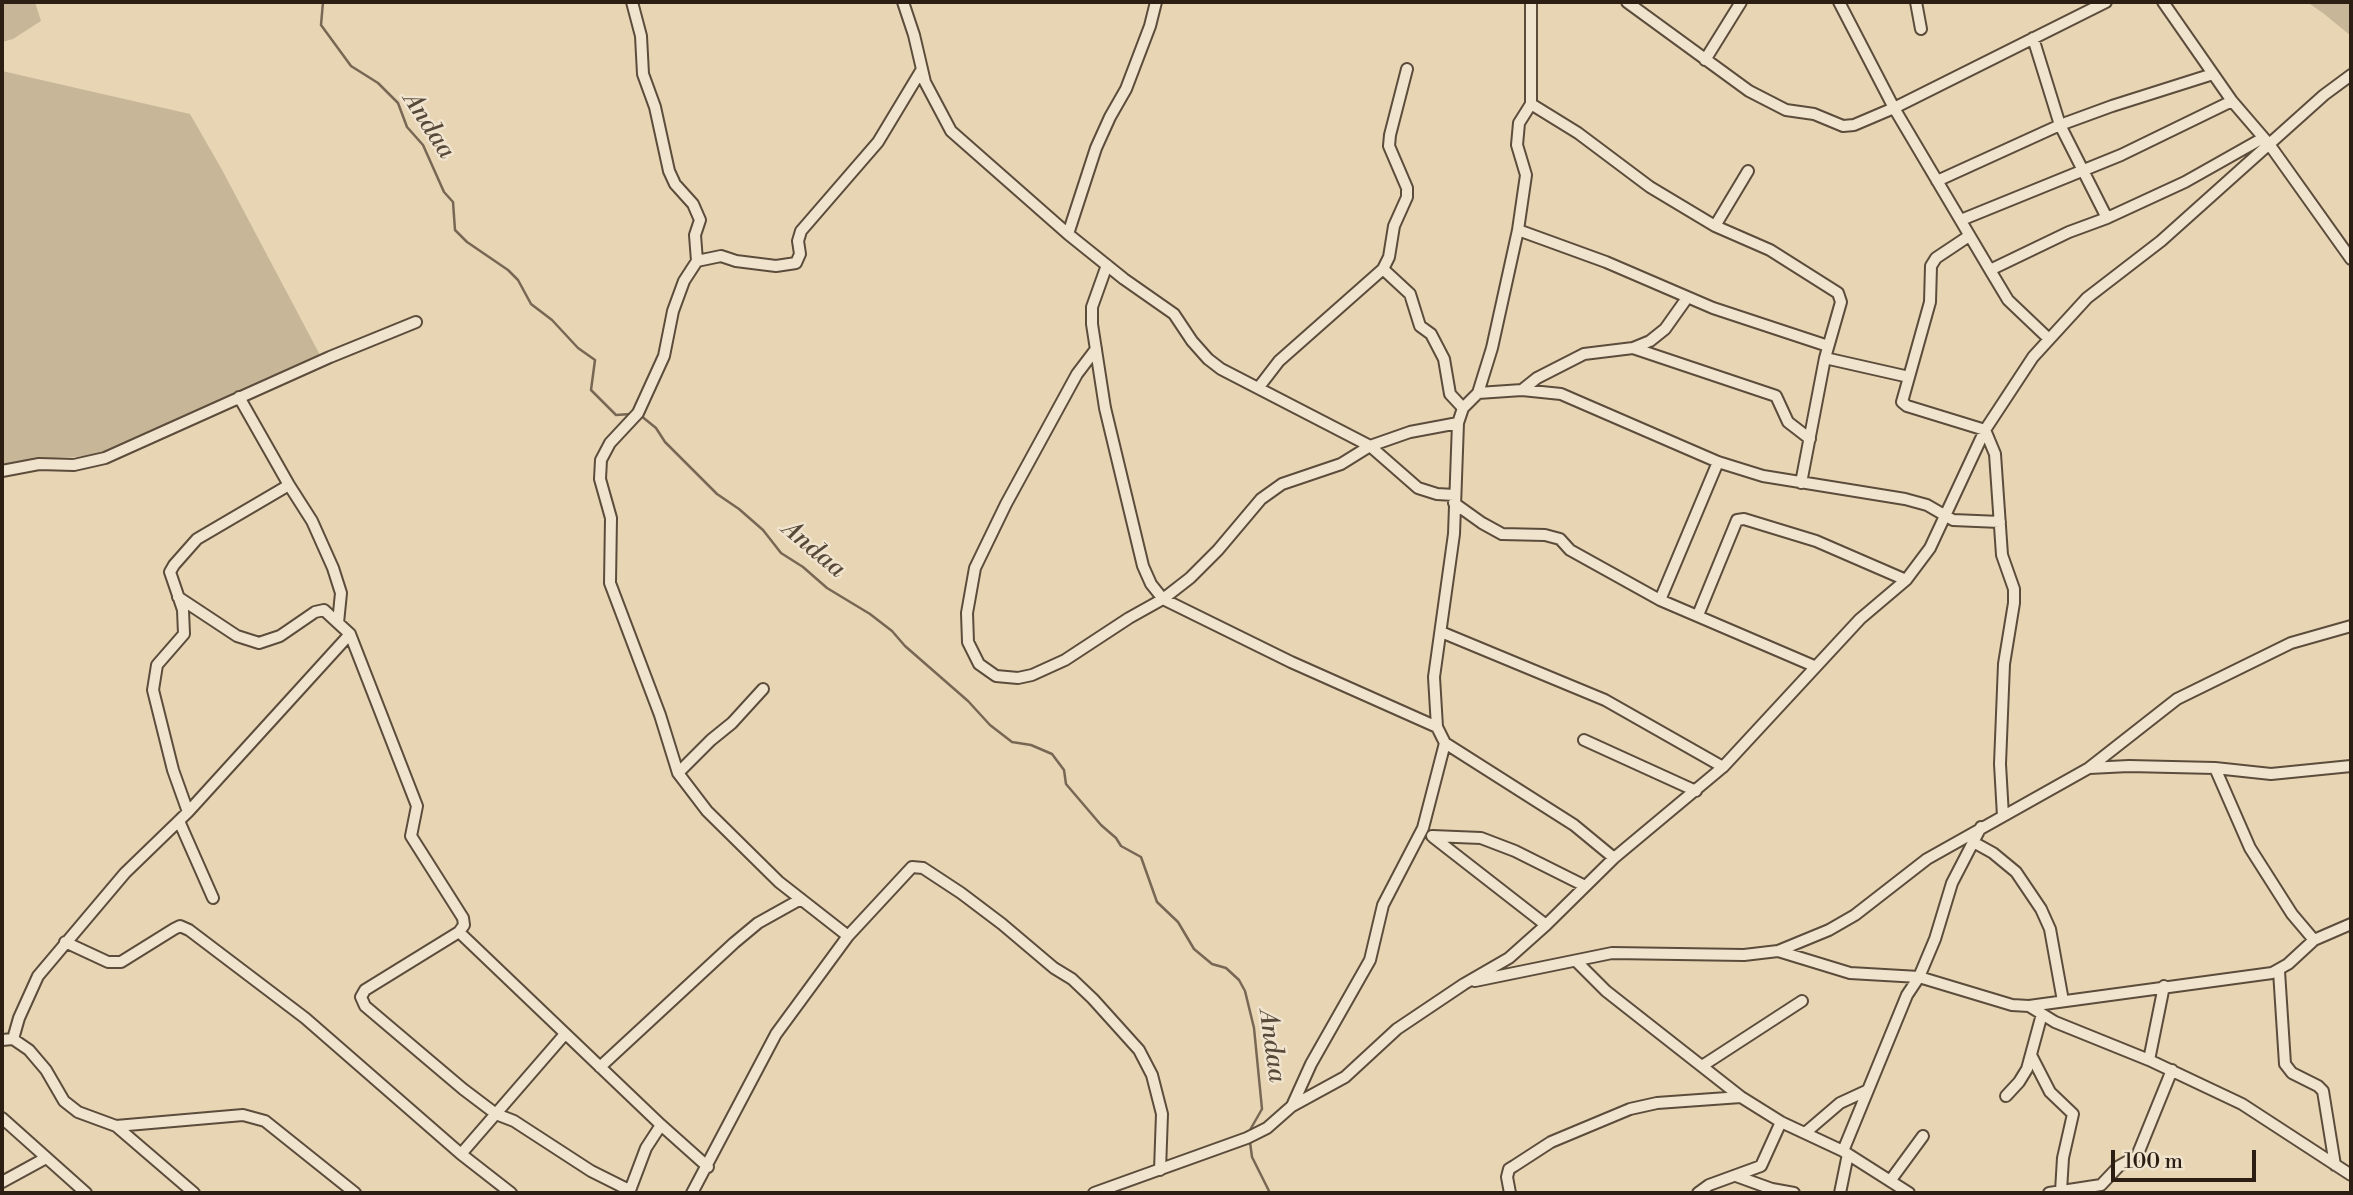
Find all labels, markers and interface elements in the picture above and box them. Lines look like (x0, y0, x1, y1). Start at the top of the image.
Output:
water label: Andaa (395, 87, 461, 165)
water label: Andaa (775, 515, 851, 585)
water label: Andaa (1250, 1008, 1292, 1084)
scale bar (2115, 1136, 2260, 1180)
text: 100 m (2124, 1149, 2183, 1175)

